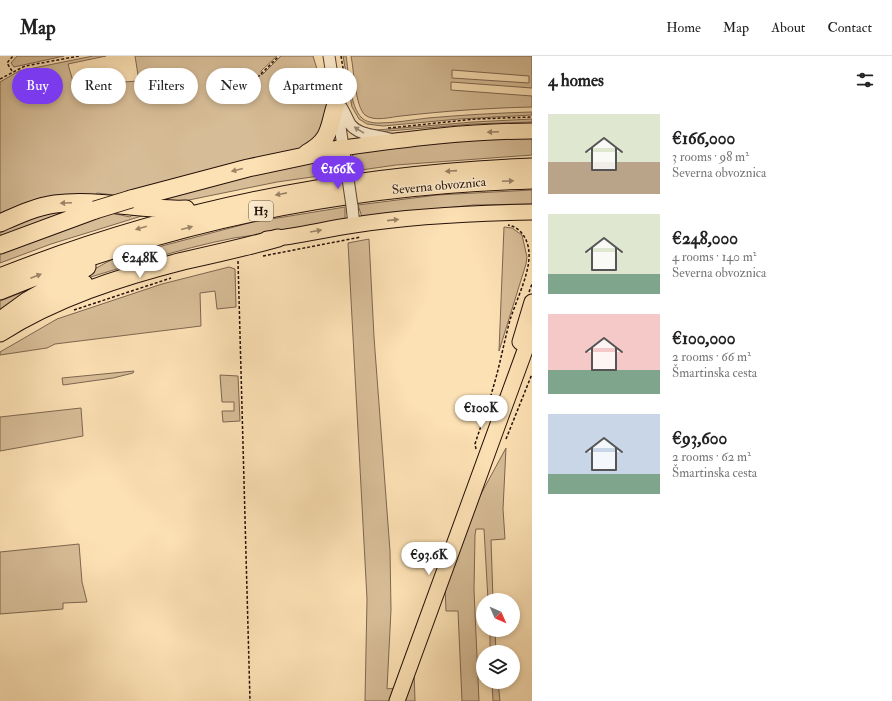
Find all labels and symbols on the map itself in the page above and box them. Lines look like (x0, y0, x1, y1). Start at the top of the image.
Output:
one-way arrow (353, 126, 364, 134)
one-way arrow (487, 128, 499, 135)
pin: €166K (310, 156, 366, 190)
one-way arrow (230, 168, 243, 174)
one-way arrow (445, 168, 457, 175)
street label: Severna obvoznica (391, 174, 487, 198)
one-way arrow (502, 177, 515, 184)
one-way arrow (275, 191, 287, 197)
one-way arrow (59, 200, 72, 206)
road number: H3 (249, 201, 273, 221)
one-way arrow (387, 217, 399, 224)
one-way arrow (135, 225, 147, 231)
one-way arrow (180, 225, 193, 231)
one-way arrow (310, 228, 322, 234)
pin: €248K (112, 245, 168, 279)
one-way arrow (31, 273, 43, 279)
pin: €100K (453, 395, 509, 429)
pin: €93.6K (396, 542, 462, 576)
north arrow (476, 593, 520, 637)

